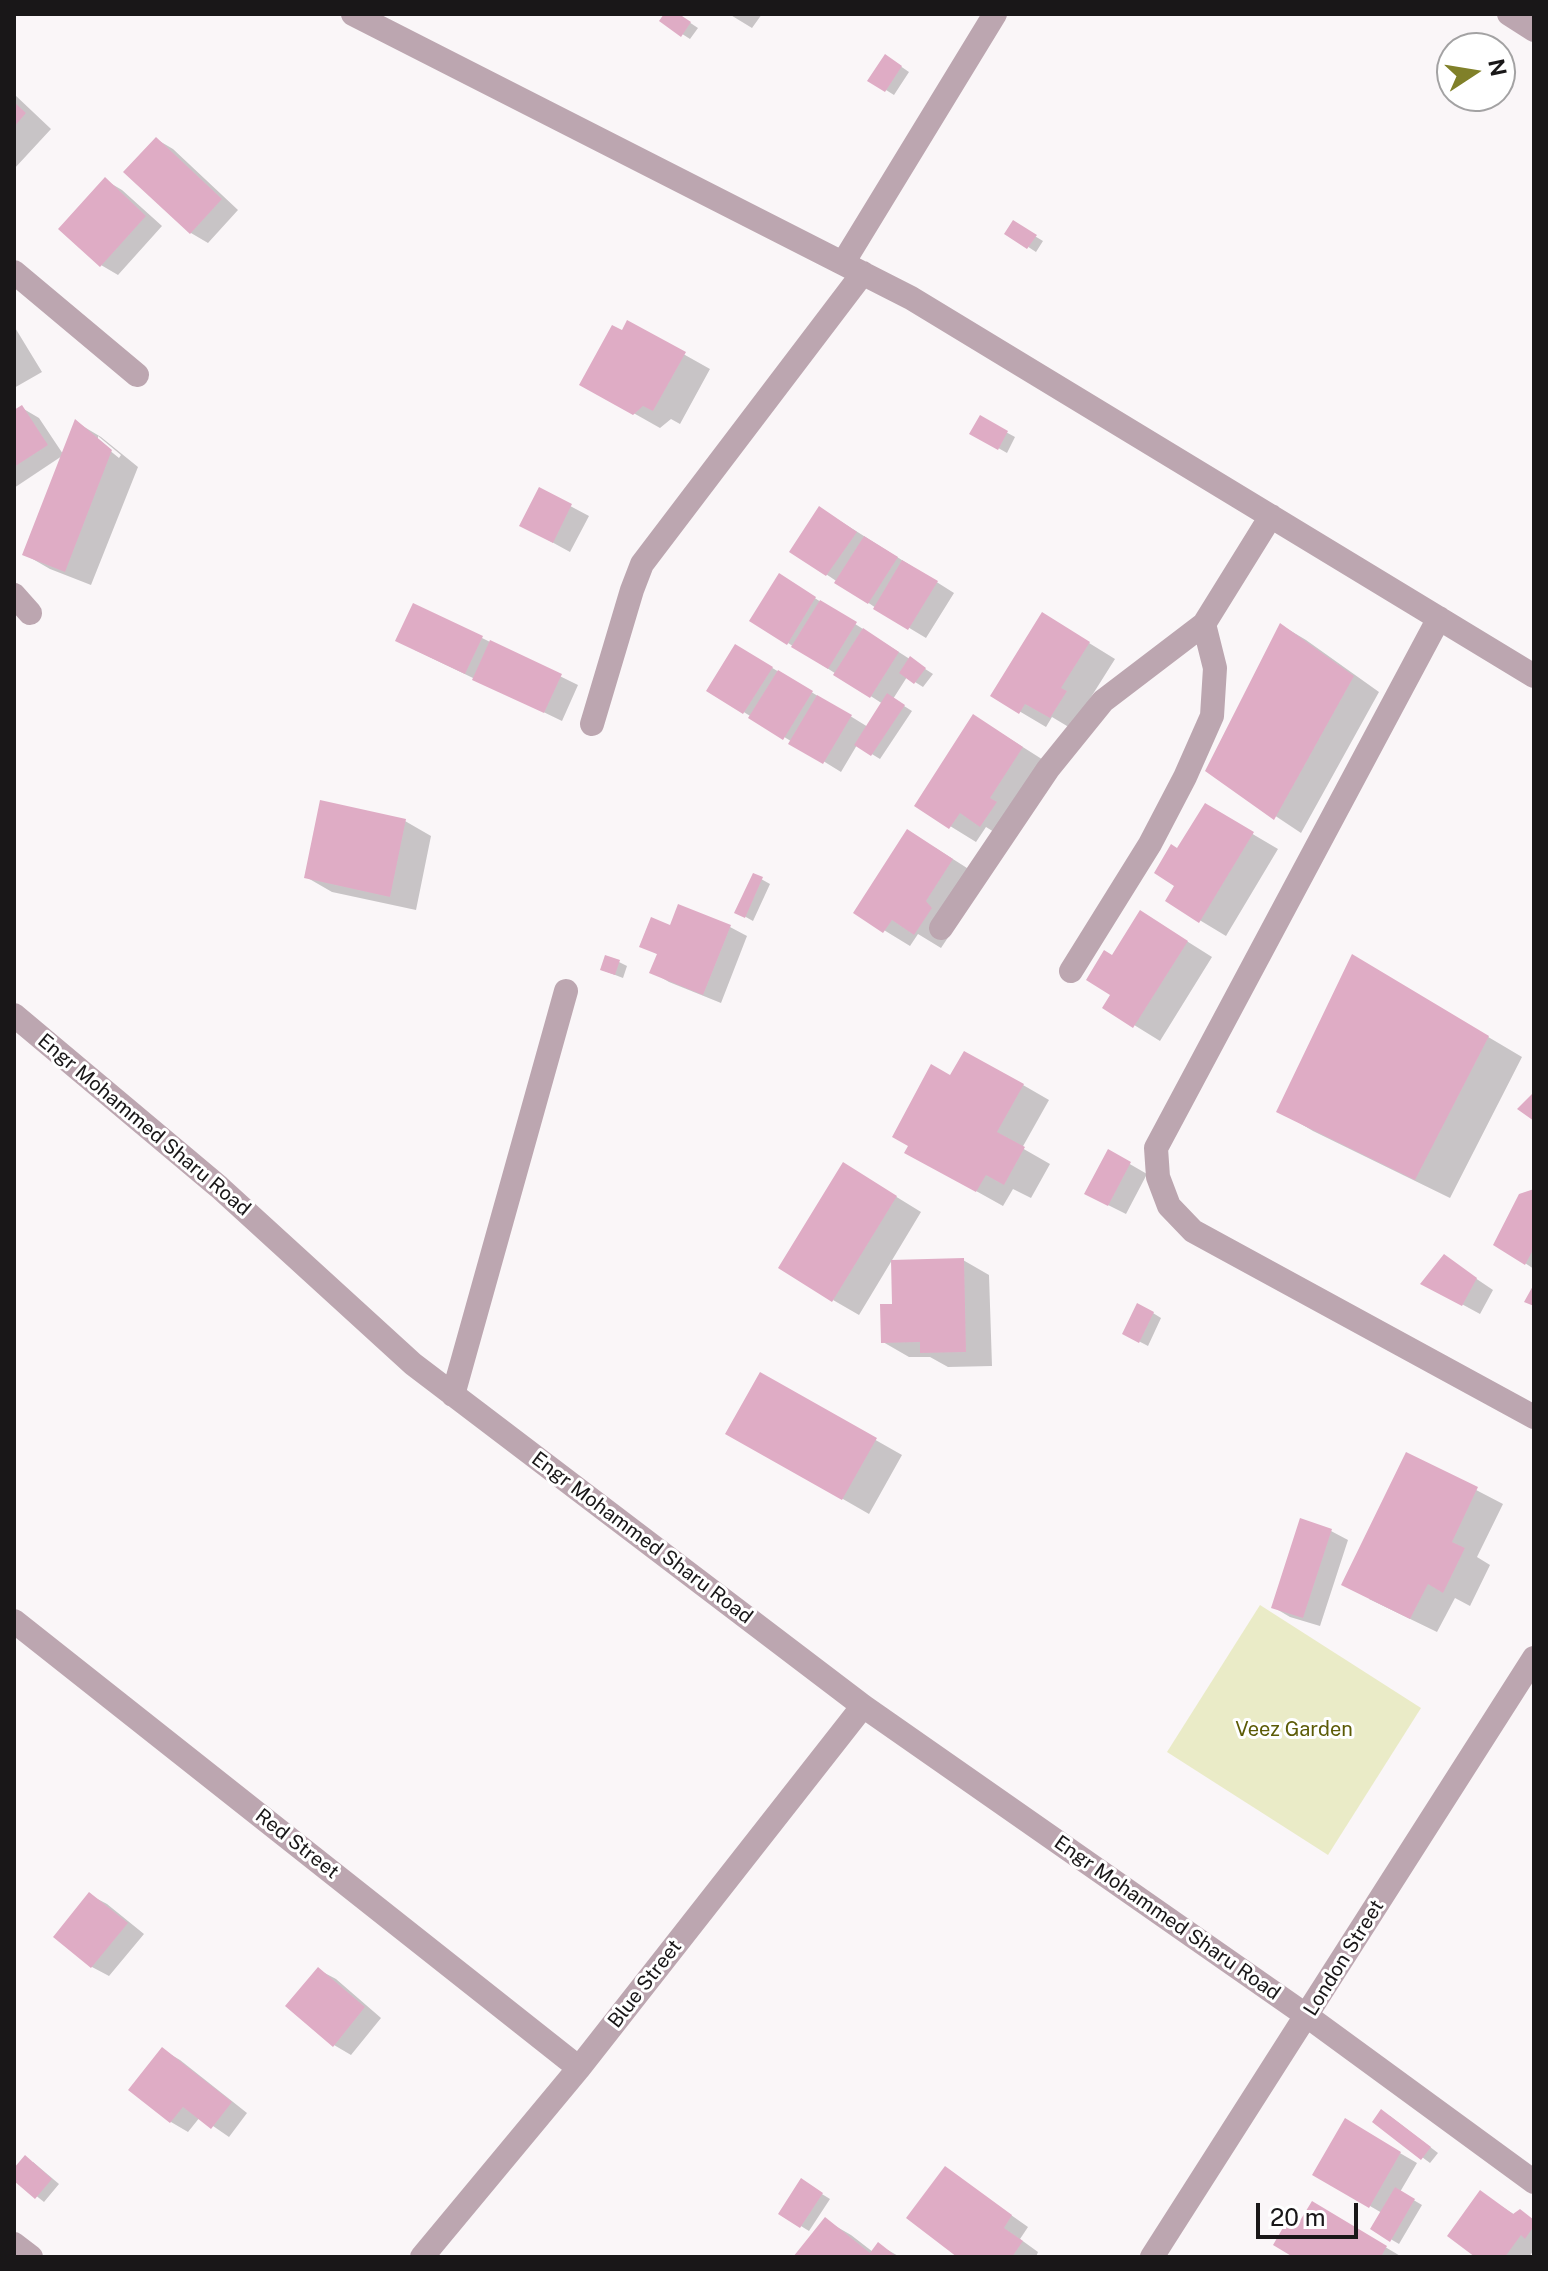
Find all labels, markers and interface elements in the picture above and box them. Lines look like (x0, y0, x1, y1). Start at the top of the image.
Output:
north arrow (1436, 32, 1516, 112)
text: N (1483, 56, 1512, 79)
street label: Engr Mohammed Sharu Road (33, 1029, 255, 1221)
street label: Engr Mohammed Sharu Road (527, 1447, 757, 1629)
park label: Veez Garden (1235, 1718, 1353, 1742)
street label: Red Street (250, 1804, 344, 1884)
street label: Engr Mohammed Sharu Road (1049, 1831, 1285, 2005)
street label: London Street (1299, 1896, 1389, 2020)
street label: Blue Street (603, 1935, 687, 2033)
scale bar (1260, 2187, 1362, 2237)
text: 20 m (1270, 2203, 1326, 2231)

